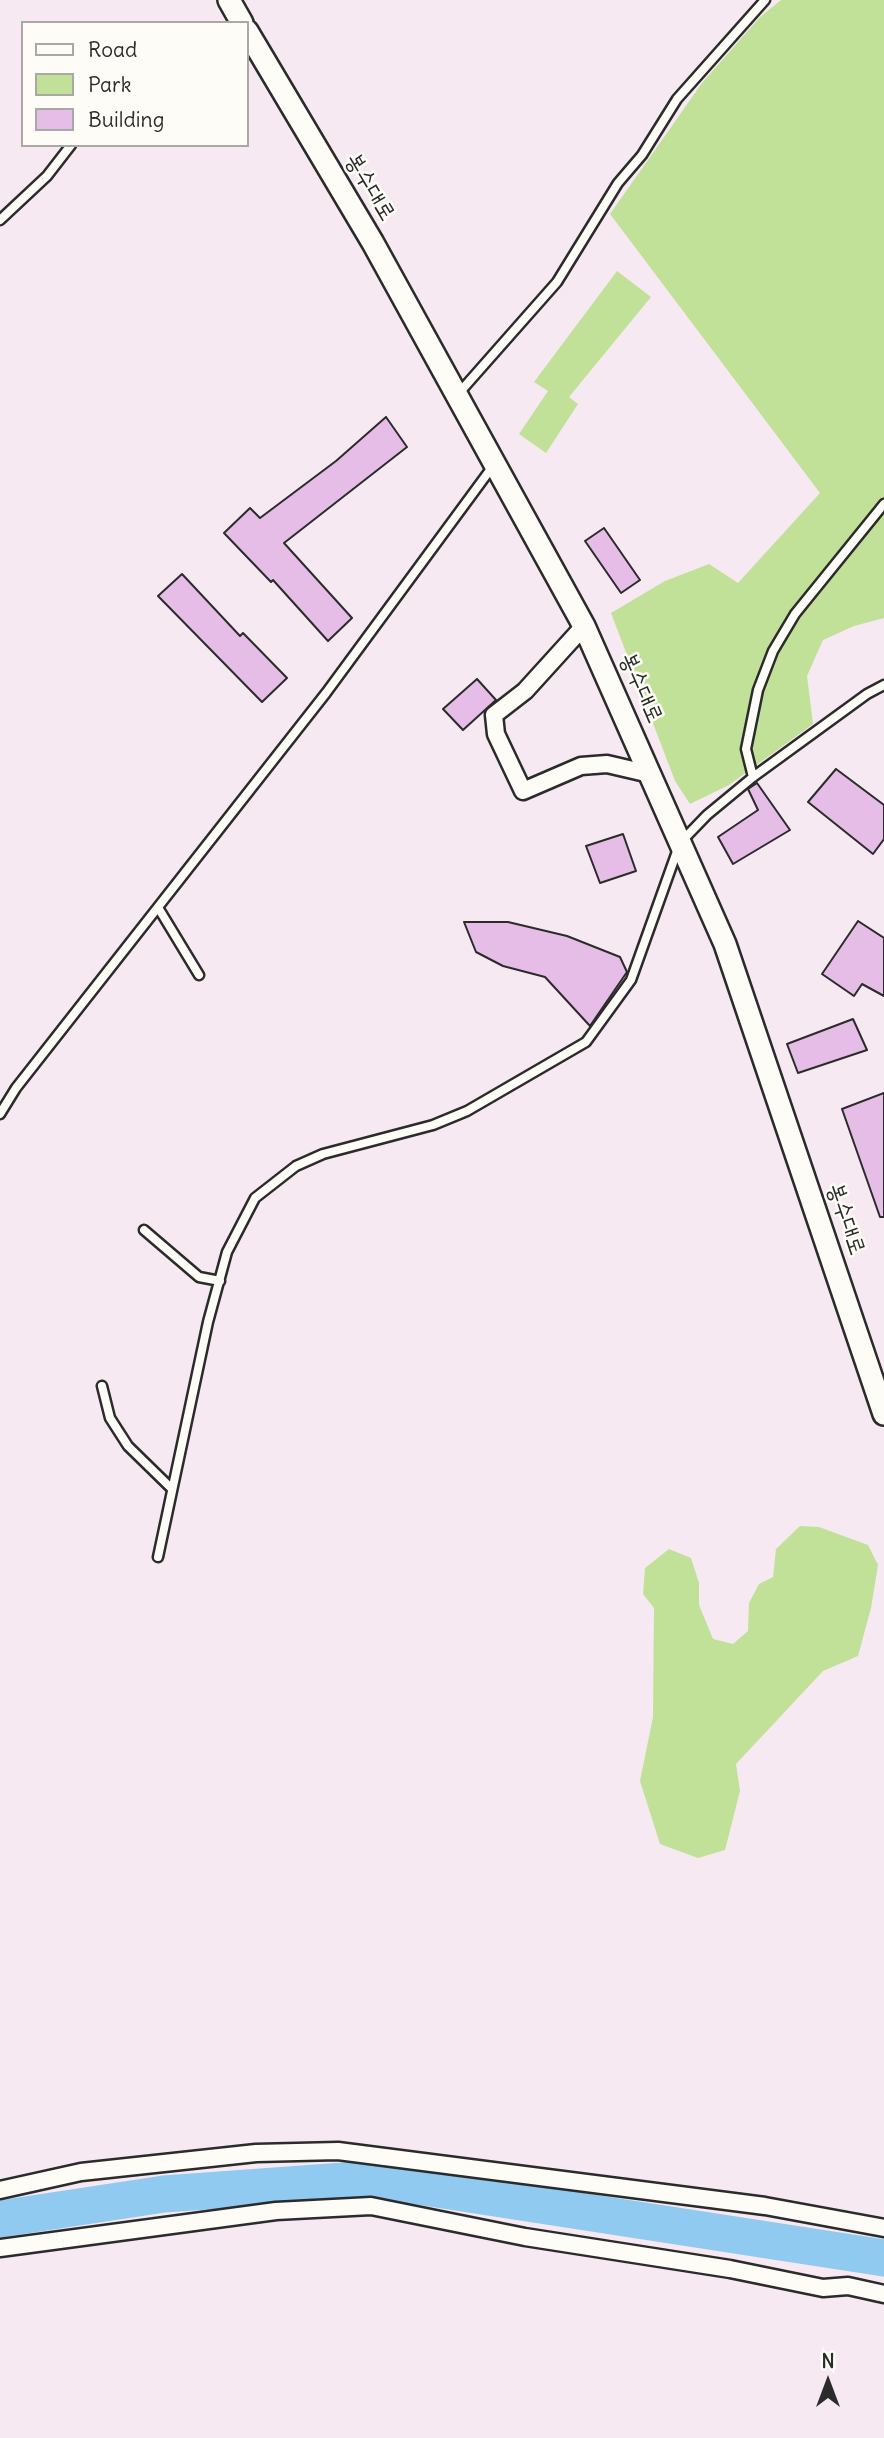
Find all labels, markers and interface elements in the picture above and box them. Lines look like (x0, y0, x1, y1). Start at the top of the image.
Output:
legend (21, 21, 248, 147)
text: Road (88, 36, 137, 63)
text: Park (88, 71, 131, 98)
text: Building (88, 106, 164, 133)
street label: 봉수대로 (339, 148, 401, 226)
street label: 봉수대로 (613, 649, 669, 727)
street label: 봉수대로 (821, 1180, 871, 1258)
north arrow (793, 2347, 863, 2417)
text: N (821, 2349, 835, 2373)

